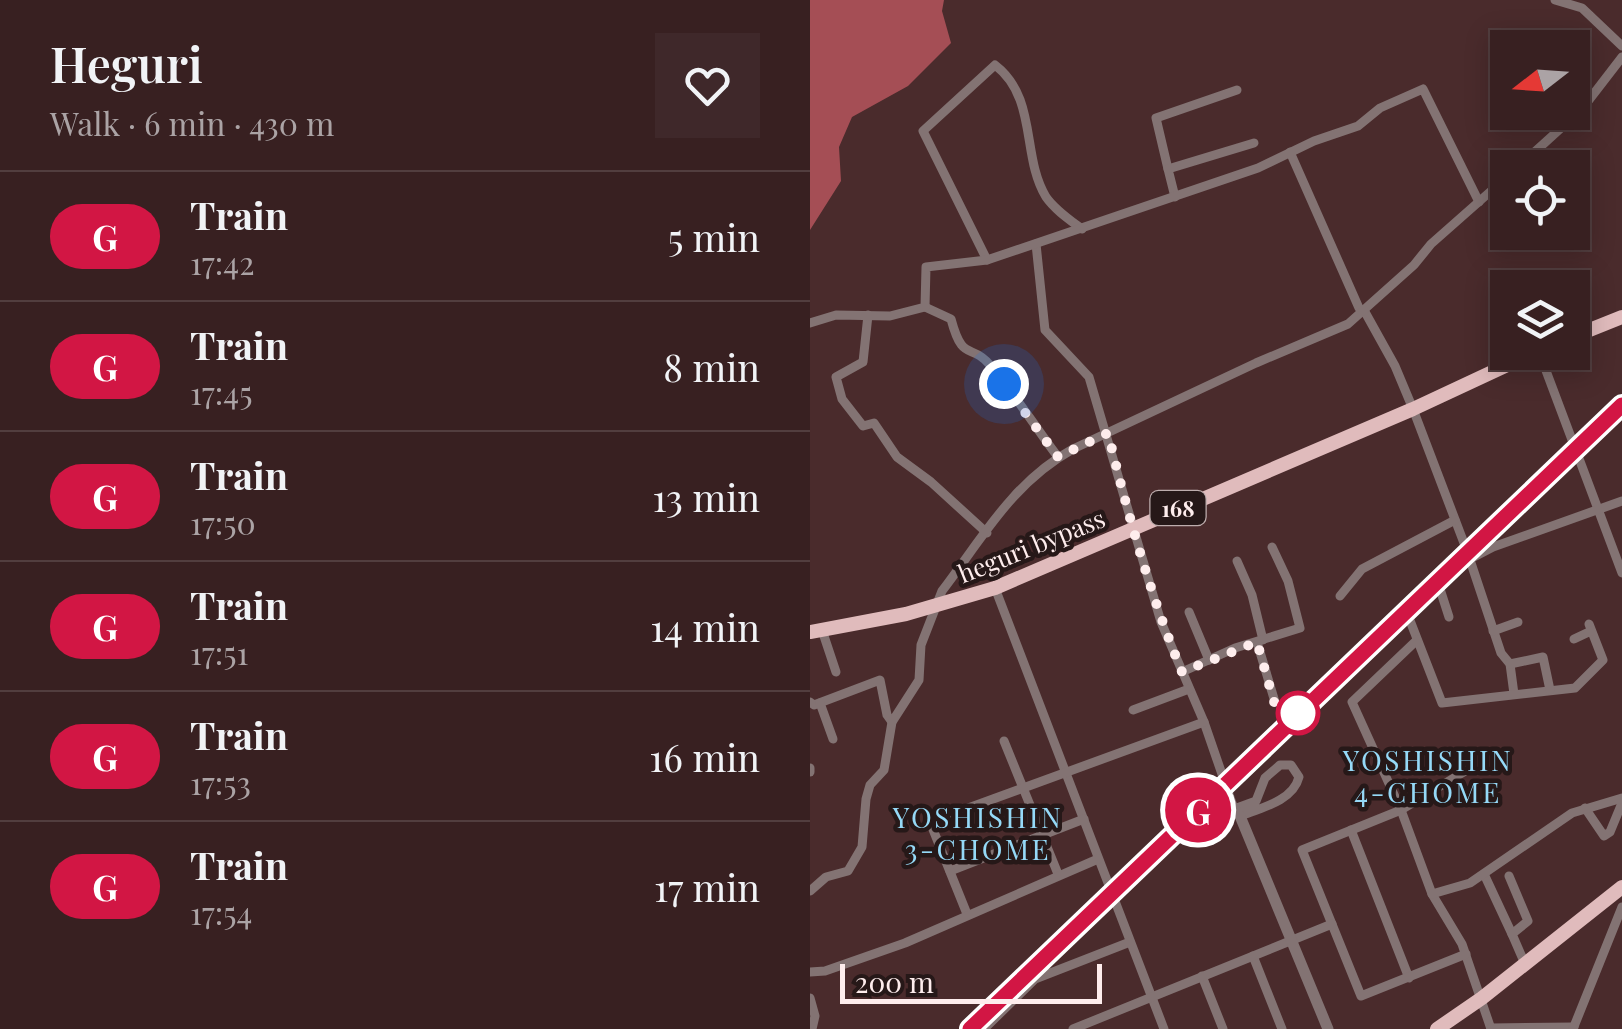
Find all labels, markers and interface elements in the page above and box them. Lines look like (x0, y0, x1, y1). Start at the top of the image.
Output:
north arrow (1490, 30, 1590, 130)
map controls (1490, 30, 1590, 370)
text: Heguri (50, 31, 203, 95)
button: heart (655, 33, 760, 138)
text: Walk · 6 min · 430 m (50, 101, 334, 144)
button: locate (1490, 150, 1590, 250)
text: Train (190, 189, 288, 240)
text: 5 min (668, 211, 760, 262)
text: G (92, 213, 118, 260)
text: 17:42 (190, 240, 254, 283)
button: layers (1490, 270, 1590, 370)
text: Train (190, 319, 288, 370)
text: 8 min (663, 341, 760, 392)
text: G (92, 343, 118, 390)
your location (979, 359, 1029, 409)
text: 17:45 (190, 370, 252, 413)
text: Train (190, 449, 288, 500)
text: 13 min (652, 471, 760, 522)
text: G (92, 473, 118, 520)
road number: 168 (1150, 491, 1206, 525)
text: 17:50 (190, 500, 256, 543)
street label: heguri bypass (953, 501, 1109, 589)
text: Train (190, 579, 288, 630)
text: 14 min (650, 601, 760, 652)
text: G (92, 603, 118, 650)
text: 17:51 (190, 630, 248, 673)
unlabelled marker (1277, 692, 1319, 734)
text: Train (190, 709, 288, 760)
text: 16 min (649, 731, 760, 782)
text: G (92, 733, 118, 780)
district label: YOSHISHIN 4-CHOME (1342, 741, 1513, 810)
text: 17:53 (190, 760, 251, 803)
line badge: G (1166, 778, 1230, 842)
text: G (1185, 787, 1211, 834)
district label: YOSHISHIN 3-CHOME (892, 798, 1063, 867)
text: Train (190, 839, 288, 890)
text: 17 min (654, 861, 760, 912)
text: G (92, 863, 118, 910)
text: 17:54 (190, 890, 252, 933)
scale bar (840, 959, 1102, 1004)
text: 200 m (855, 963, 934, 1000)

